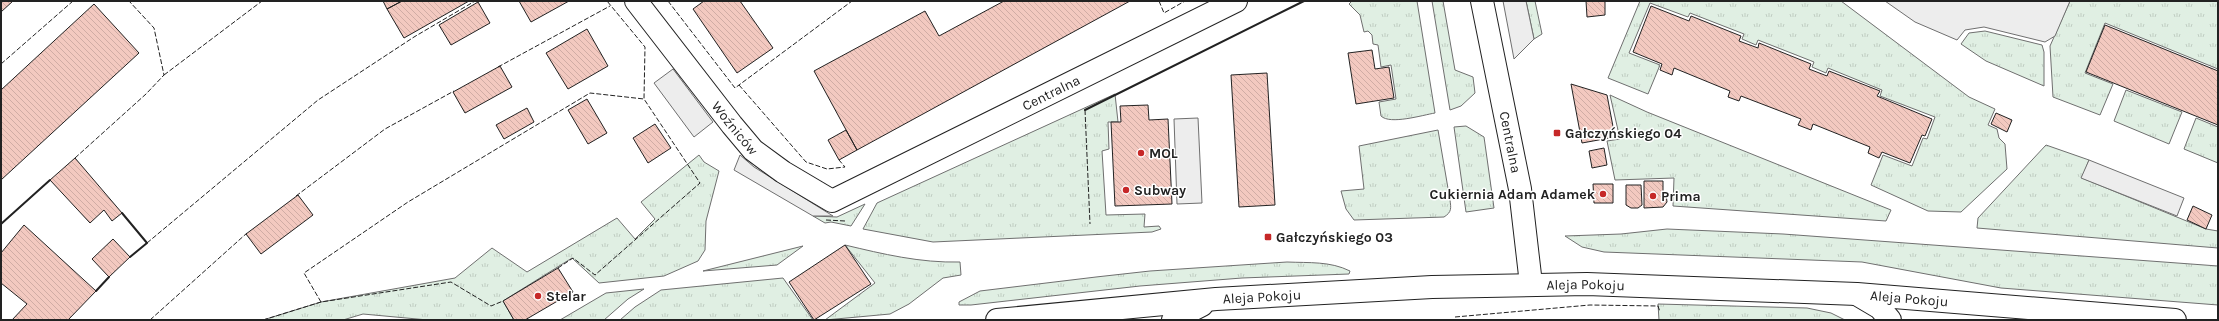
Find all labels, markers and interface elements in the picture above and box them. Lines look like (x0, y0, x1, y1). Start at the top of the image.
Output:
street label: Centralna (1020, 72, 1083, 114)
street label: Woźniców (708, 98, 761, 159)
street label: Centralna (1496, 110, 1525, 175)
place label: Gałczyńskiego 04 (1565, 125, 1682, 142)
marker: Gałczyńskiego 04 (1552, 128, 1562, 138)
place label: MOL (1149, 145, 1178, 162)
marker: MOL (1136, 148, 1146, 158)
place label: Subway (1134, 182, 1186, 199)
marker: Subway (1121, 185, 1131, 195)
place label: Cukiernia Adam Adamek (1430, 186, 1596, 203)
place label: Prima (1661, 188, 1701, 205)
marker: Cukiernia Adam Adamek (1598, 189, 1608, 199)
marker: Prima (1648, 191, 1658, 201)
place label: Gałczyńskiego 03 (1276, 229, 1393, 246)
marker: Gałczyńskiego 03 (1263, 232, 1273, 242)
street label: Aleja Pokoju (1546, 276, 1625, 294)
street label: Aleja Pokoju (1222, 286, 1302, 308)
street label: Aleja Pokoju (1869, 287, 1949, 310)
place label: Stelar (546, 288, 586, 305)
marker: Stelar (533, 291, 543, 301)

